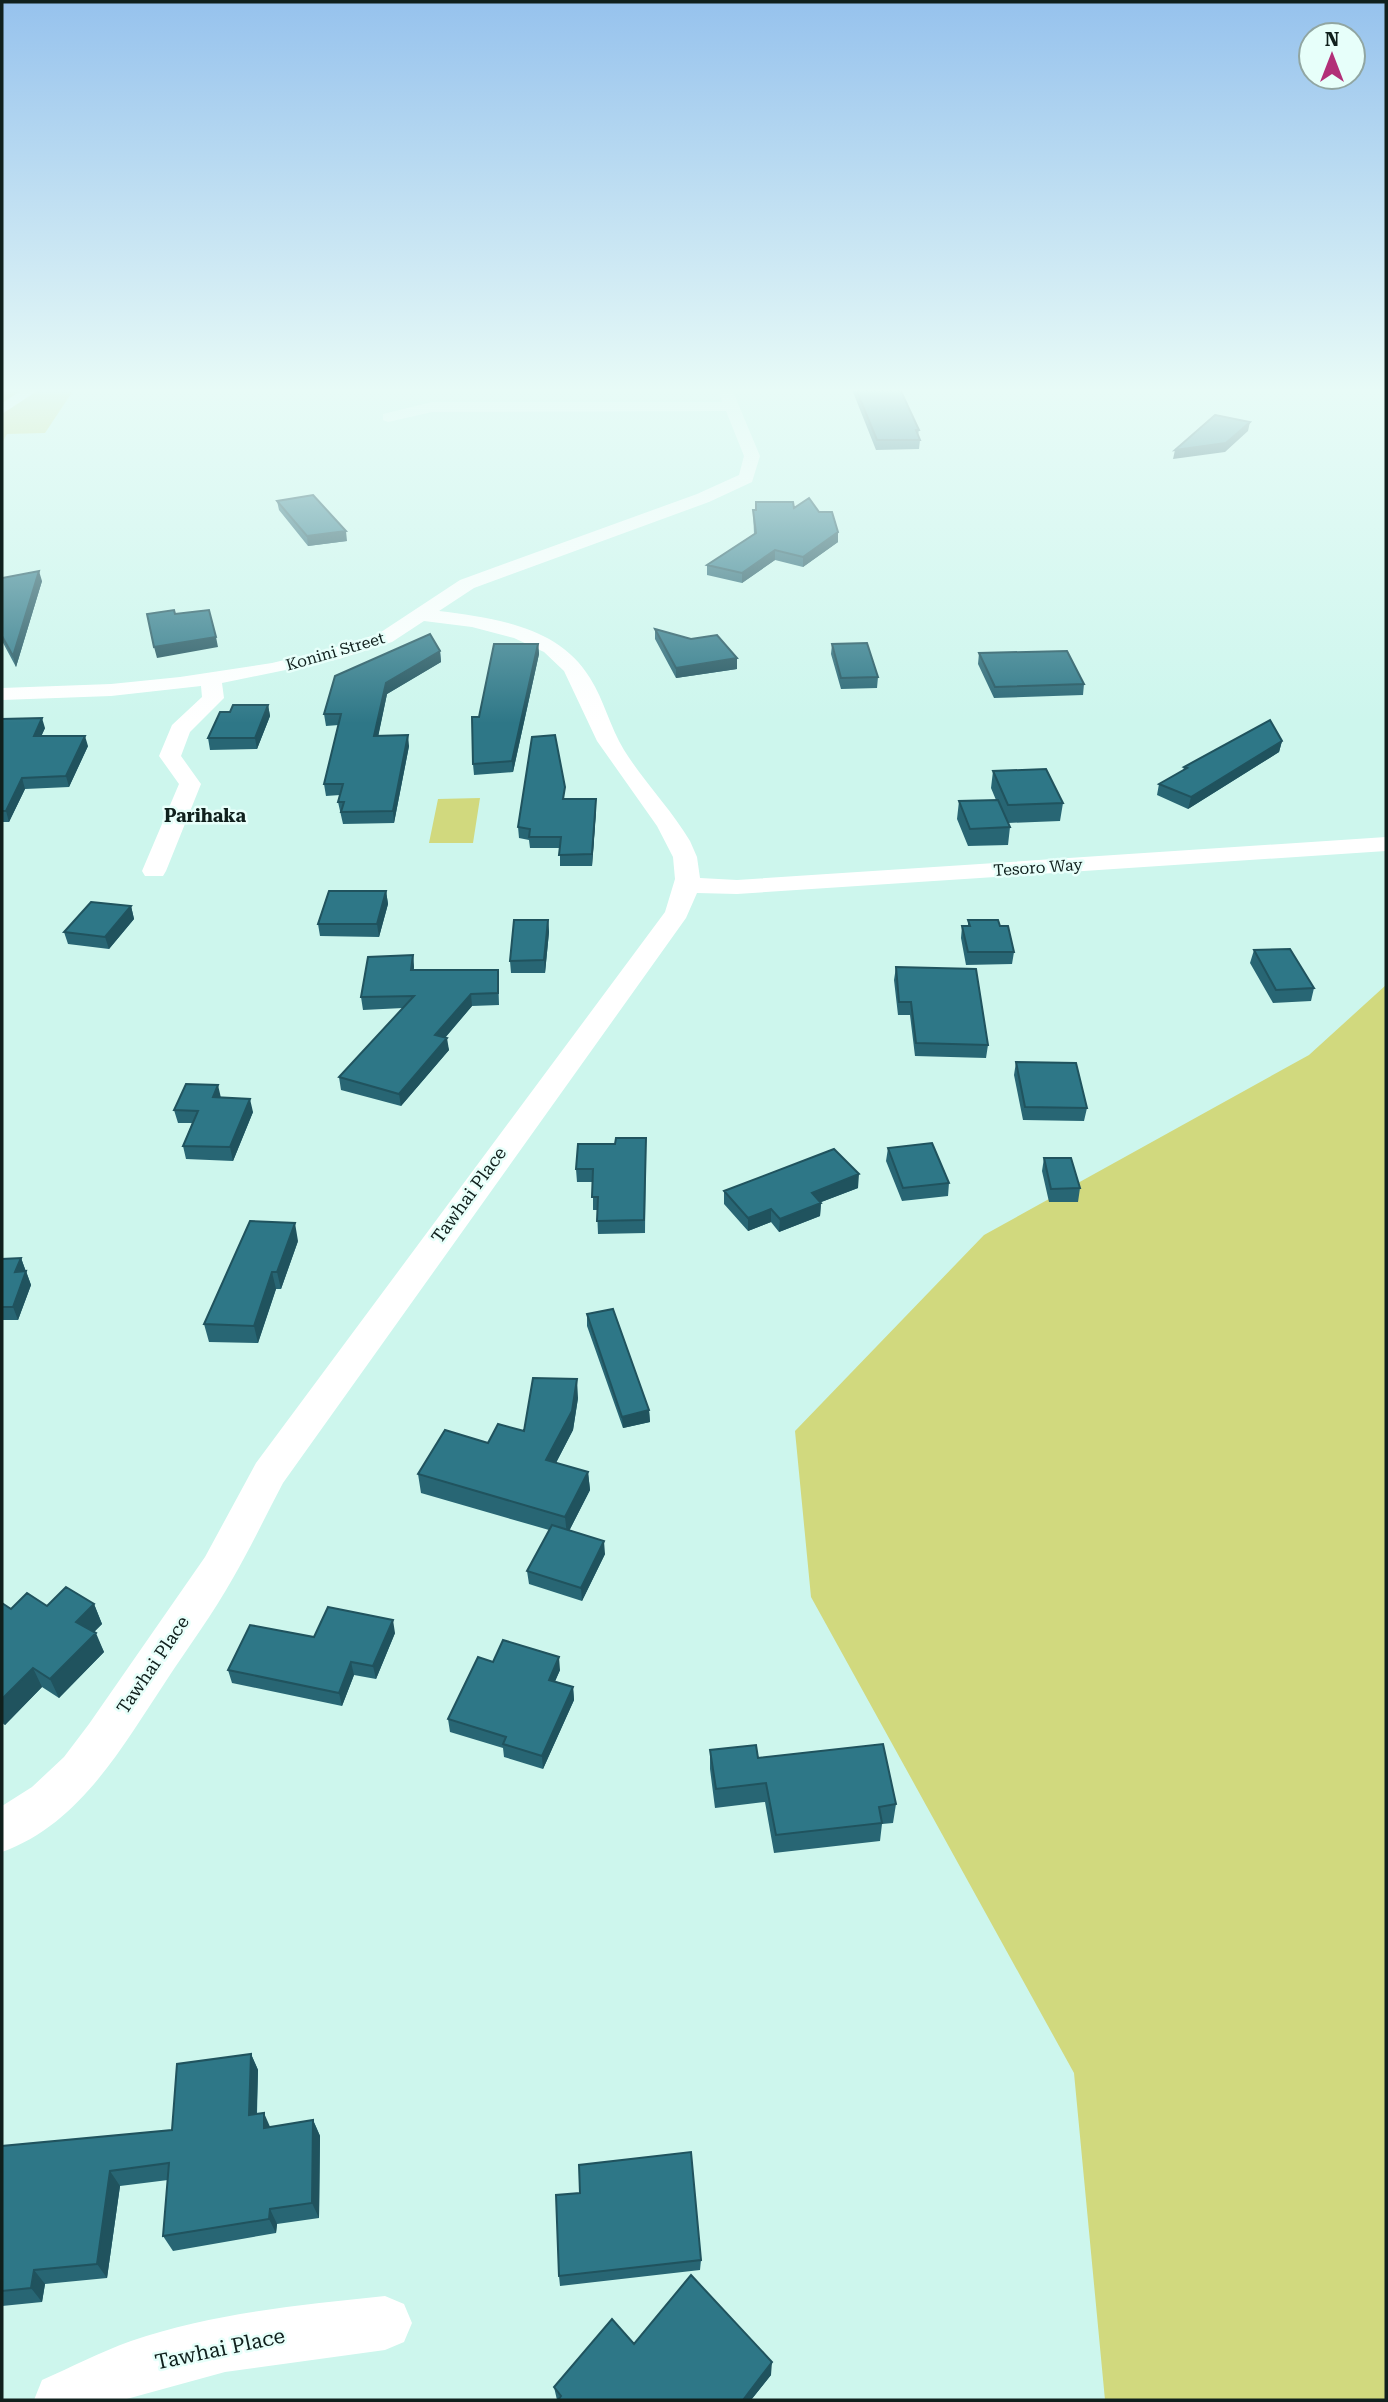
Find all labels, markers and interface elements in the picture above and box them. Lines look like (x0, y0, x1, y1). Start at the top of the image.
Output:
north arrow (1297, 21, 1367, 91)
text: N (1325, 28, 1340, 51)
street label: Konini Street (284, 628, 387, 675)
district label: Parihaka (164, 805, 246, 826)
street label: Tesoro Way (993, 855, 1084, 880)
street label: Tawhai Place (427, 1143, 510, 1247)
street label: Tawhai Place (112, 1612, 193, 1718)
street label: Tawhai Place (153, 2324, 287, 2374)

